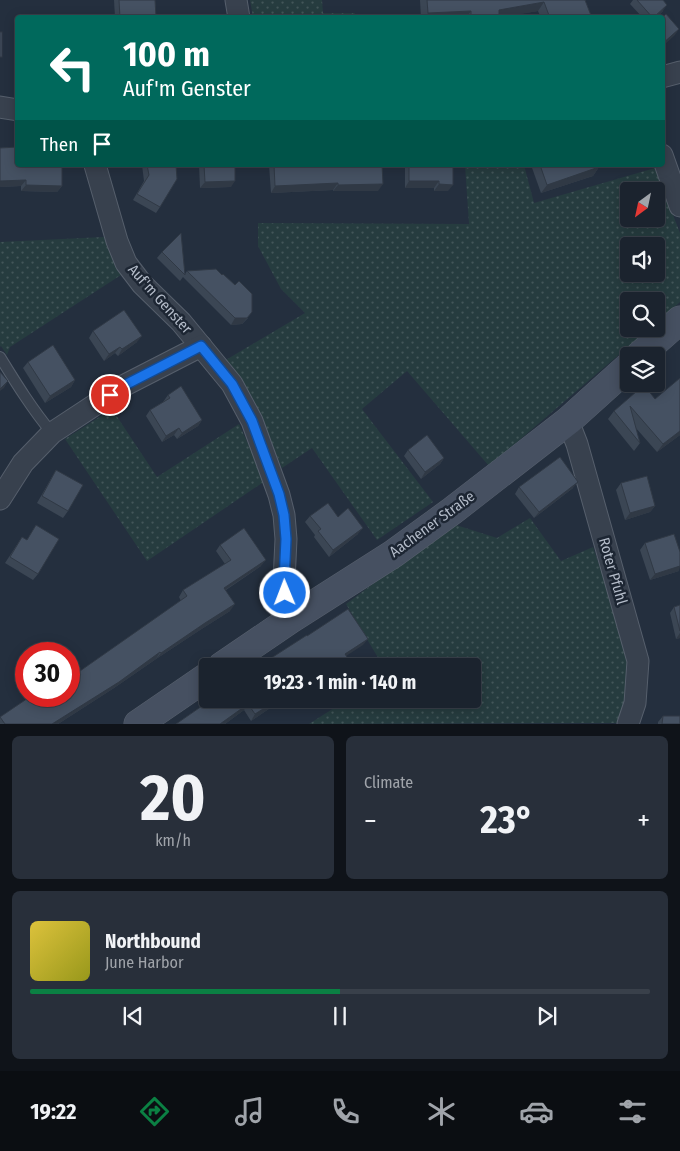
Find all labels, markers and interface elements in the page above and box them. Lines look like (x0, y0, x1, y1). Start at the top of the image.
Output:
text: 100 m (123, 33, 210, 75)
icon: left (40, 35, 105, 100)
text: Auf'm Genster (123, 75, 251, 102)
icon: arrive (88, 130, 116, 158)
text: Then (40, 133, 78, 156)
north arrow (620, 182, 665, 228)
map controls (620, 182, 665, 392)
button: sound (620, 237, 665, 282)
street label: Auf'm Genster (124, 261, 196, 338)
button: search (620, 292, 665, 337)
button: layers (620, 347, 665, 392)
pin (89, 374, 131, 416)
icon: arrive (96, 381, 124, 409)
street label: Aachener Straße (386, 487, 478, 561)
street label: Roter Pfuhl (595, 535, 631, 607)
position arrow (258, 566, 310, 618)
speed limit sign: 30 (15, 642, 80, 707)
text: 19:23 · 1 min · 140 m (264, 671, 416, 694)
text: 20 (140, 759, 206, 837)
text: Climate (364, 773, 413, 792)
text: 23° (480, 797, 534, 843)
text: − (364, 804, 377, 837)
text: + (637, 804, 650, 837)
text: km/h (155, 831, 191, 850)
text: Northbound (105, 930, 201, 953)
text: June Harbor (105, 953, 183, 972)
icon: previous (119, 1002, 147, 1030)
icon: pause (326, 1002, 354, 1030)
icon: next (533, 1002, 561, 1030)
icon: directions (137, 1094, 172, 1129)
icon: music (232, 1094, 267, 1129)
icon: phone (328, 1094, 363, 1129)
icon: climate (424, 1094, 459, 1129)
icon: car (519, 1094, 554, 1129)
icon: filters (615, 1094, 650, 1129)
text: 19:22 (30, 1098, 76, 1125)

